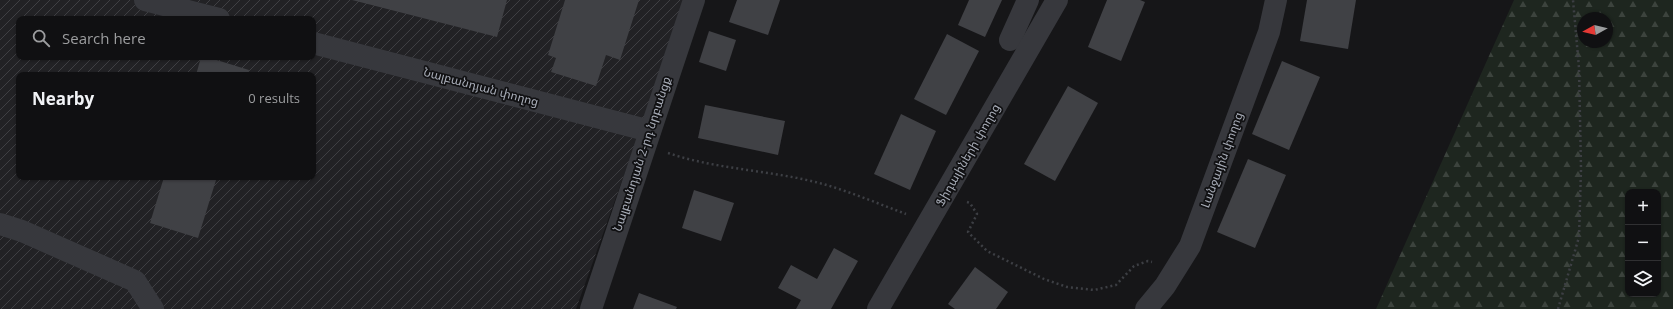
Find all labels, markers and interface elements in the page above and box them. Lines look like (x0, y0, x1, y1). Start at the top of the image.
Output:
north arrow (1577, 12, 1613, 48)
search box (16, 16, 316, 60)
icon: search (30, 27, 52, 49)
text: Search here (62, 28, 146, 48)
street label: Նալբանդյան փողոց (422, 63, 541, 110)
street label: Նալբանդյան 2-րդ նրբանցք (608, 74, 675, 233)
text: Nearby (32, 87, 94, 110)
text: 0 results (248, 89, 300, 107)
street label: Ֆիդայիների փողոց (931, 100, 1004, 209)
street label: Լանջային փողոց (1196, 110, 1247, 210)
map controls (1625, 189, 1661, 297)
button: + (1625, 189, 1661, 225)
button: − (1625, 225, 1661, 261)
button: layers (1625, 261, 1661, 297)

